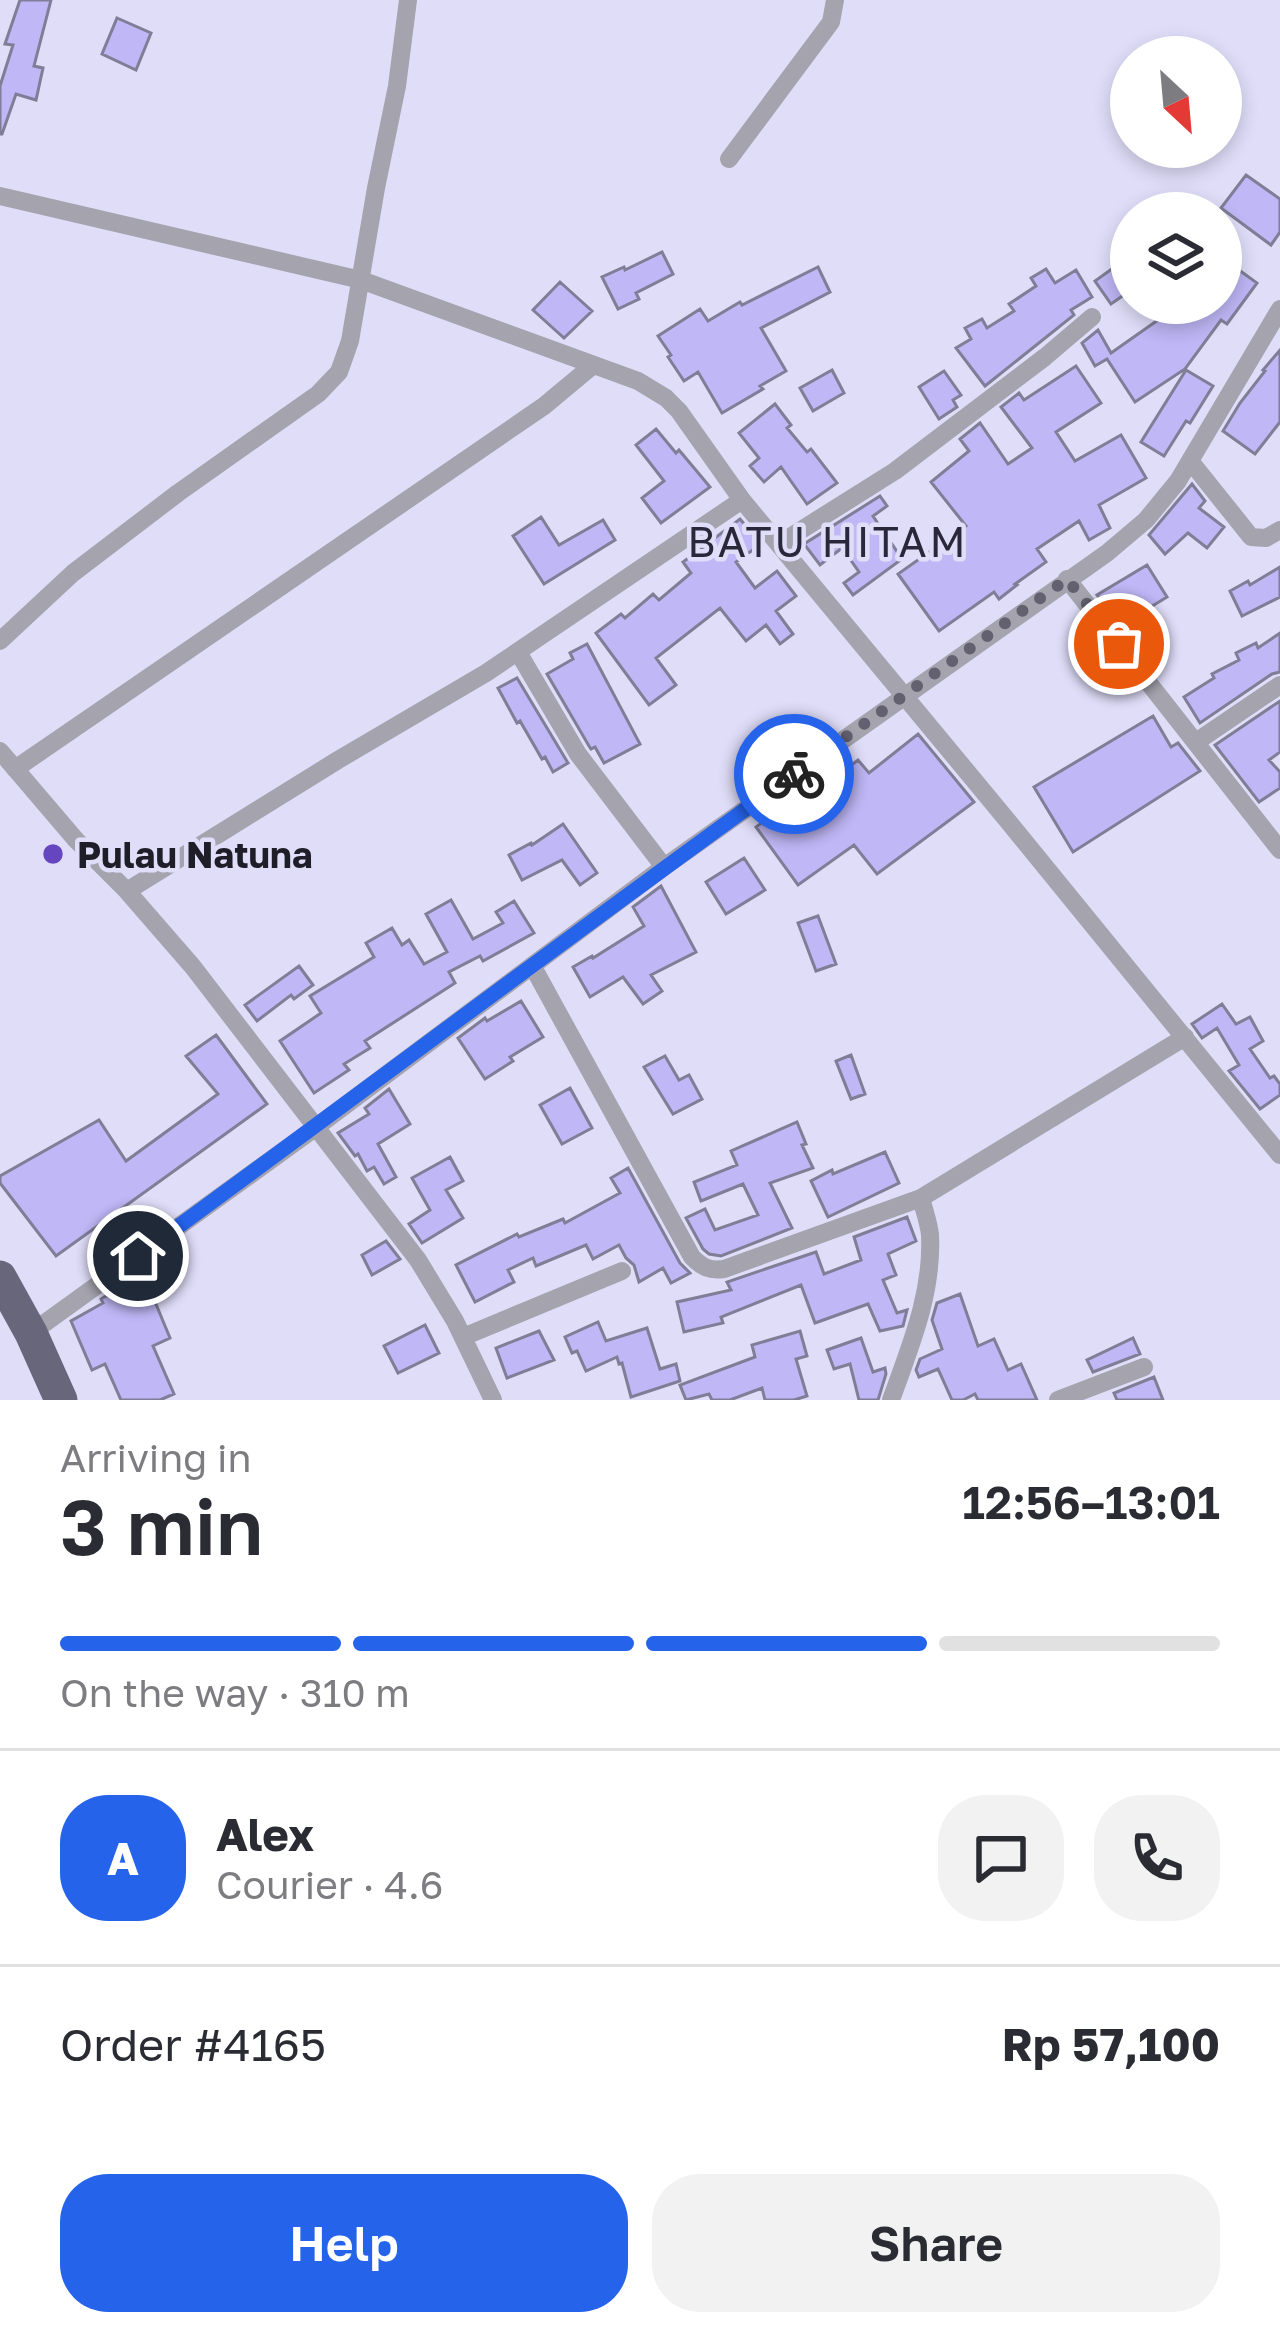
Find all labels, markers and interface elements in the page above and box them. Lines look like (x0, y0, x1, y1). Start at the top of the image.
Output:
north arrow (1110, 36, 1242, 168)
map controls (1110, 36, 1242, 324)
button: layers (1110, 192, 1242, 324)
district label: BATU HITAM (687, 516, 969, 566)
pin (1068, 593, 1170, 695)
icon: bag (1086, 611, 1152, 677)
courier (734, 714, 854, 834)
icon: bike (761, 741, 827, 807)
place label: Pulau Natuna (77, 833, 313, 876)
marker: Pulau Natuna (40, 841, 66, 867)
pin (87, 1205, 189, 1307)
icon: home (105, 1223, 171, 1289)
text: Arriving in (60, 1434, 251, 1481)
text: 12:56–13:01 (962, 1475, 1220, 1529)
text: 3 min (60, 1479, 263, 1572)
text: On the way · 310 m (60, 1669, 410, 1716)
button: chat (938, 1795, 1064, 1921)
button: phone (1094, 1795, 1220, 1921)
text: Alex (216, 1807, 314, 1861)
text: A (107, 1831, 139, 1885)
text: Courier · 4.6 (216, 1861, 443, 1908)
text: Order #4165 (60, 2017, 326, 2071)
text: Rp 57,100 (1002, 2017, 1220, 2071)
button: Help (60, 2174, 628, 2312)
button: Share (652, 2174, 1220, 2312)

